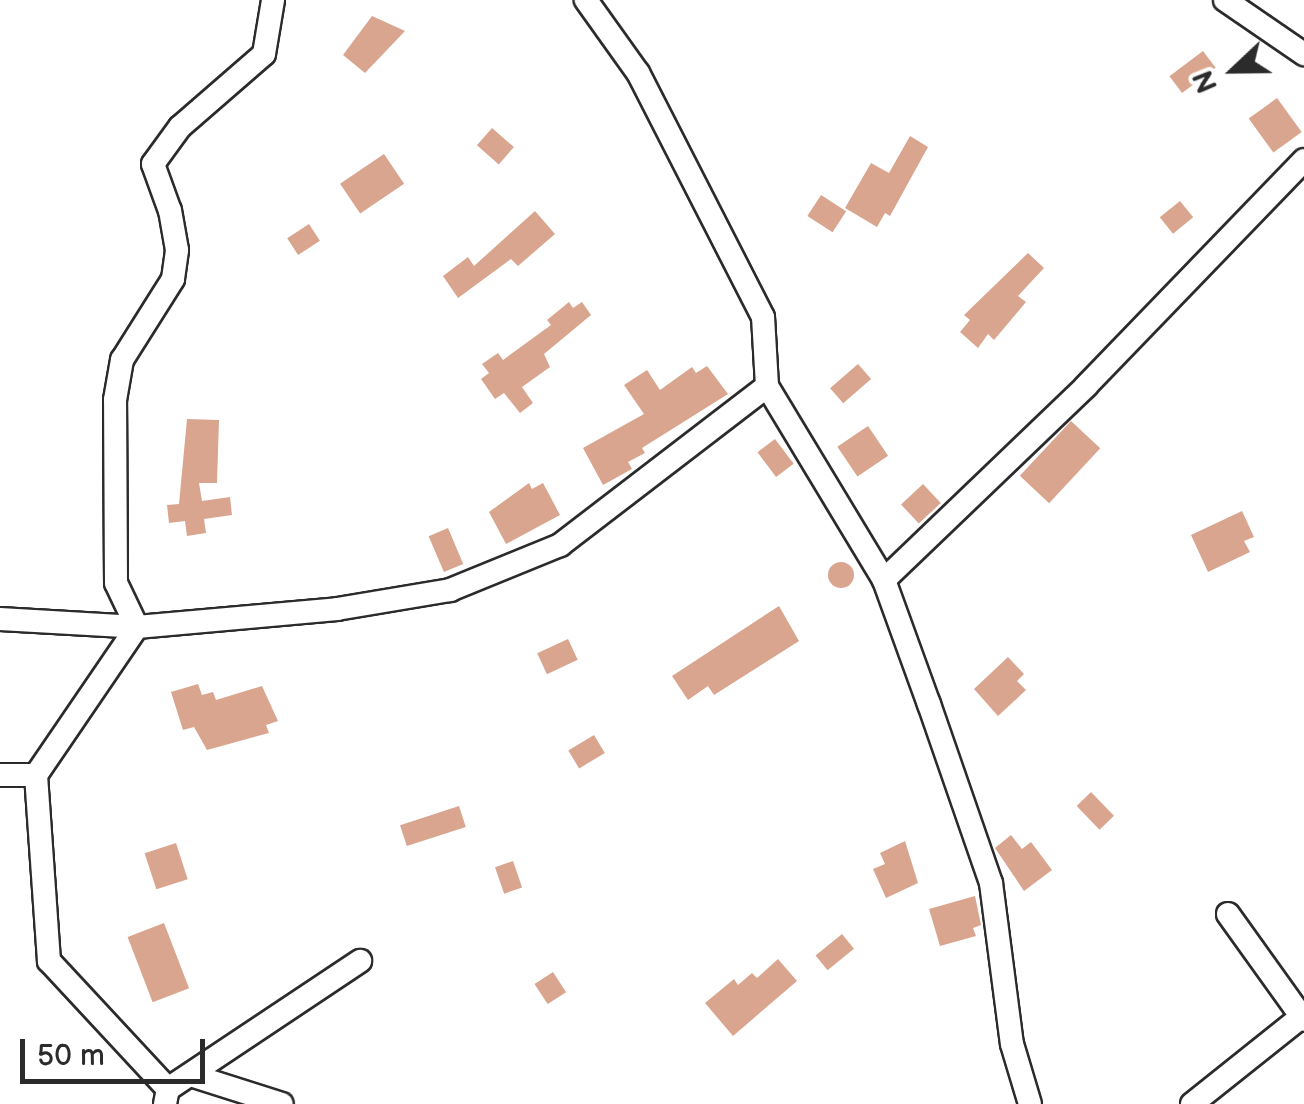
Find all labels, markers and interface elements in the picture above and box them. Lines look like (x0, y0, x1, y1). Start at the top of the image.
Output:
north arrow (1184, 20, 1284, 120)
text: N (1186, 65, 1225, 97)
scale bar (25, 1019, 210, 1081)
text: 50 m (37, 1038, 105, 1074)

